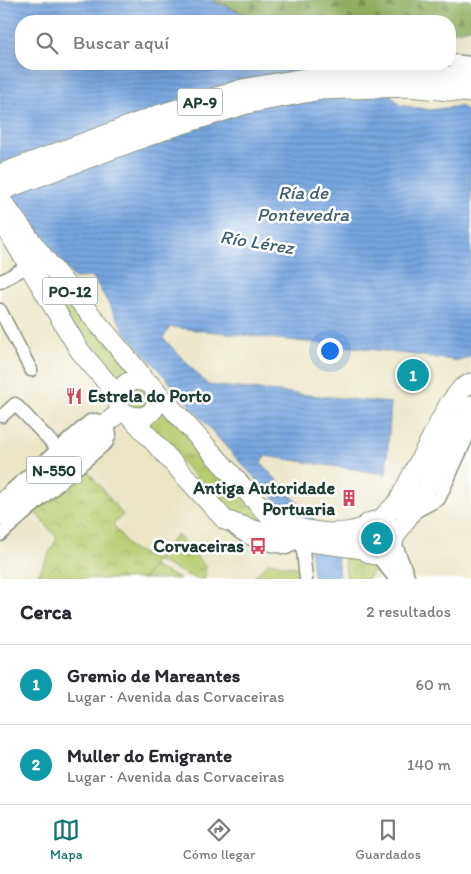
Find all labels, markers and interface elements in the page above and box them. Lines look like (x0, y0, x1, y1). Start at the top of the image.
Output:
search box (15, 15, 456, 70)
icon: search (33, 29, 61, 57)
text: Buscar aquí (73, 31, 169, 54)
road number: AP-9 (178, 88, 222, 115)
water label: Ría de Pontevedra (257, 181, 349, 226)
water label: Río Lérez (219, 225, 297, 259)
road number: PO-12 (42, 278, 98, 304)
your location (317, 338, 343, 364)
pin: 1 (397, 356, 429, 394)
place label: Estrela do Porto (88, 385, 211, 407)
restaurant icon: Estrela do Porto (64, 386, 84, 406)
road number: N-550 (27, 456, 82, 484)
place label: Antiga Autoridade Portuaria (192, 477, 335, 520)
building icon: Antiga Autoridade Portuaria (339, 488, 359, 508)
pin: 2 (361, 519, 393, 557)
place label: Corvaceiras (153, 535, 244, 557)
bus stop icon: Corvaceiras (248, 536, 268, 556)
text: Cerca (20, 599, 72, 624)
text: 2 resultados (366, 602, 451, 621)
text: Gremio de Mareantes (67, 664, 240, 687)
text: 1 (32, 675, 40, 694)
text: 60 m (416, 675, 451, 694)
text: Lugar · Avenida das Corvaceiras (67, 687, 284, 706)
text: Muller do Emigrante (67, 744, 232, 767)
text: 2 (32, 755, 40, 774)
text: 140 m (407, 755, 451, 774)
text: Lugar · Avenida das Corvaceiras (67, 767, 284, 786)
tab: Mapa (50, 816, 83, 863)
tab: Cómo llegar (183, 816, 255, 863)
tab: Guardados (355, 816, 421, 863)

